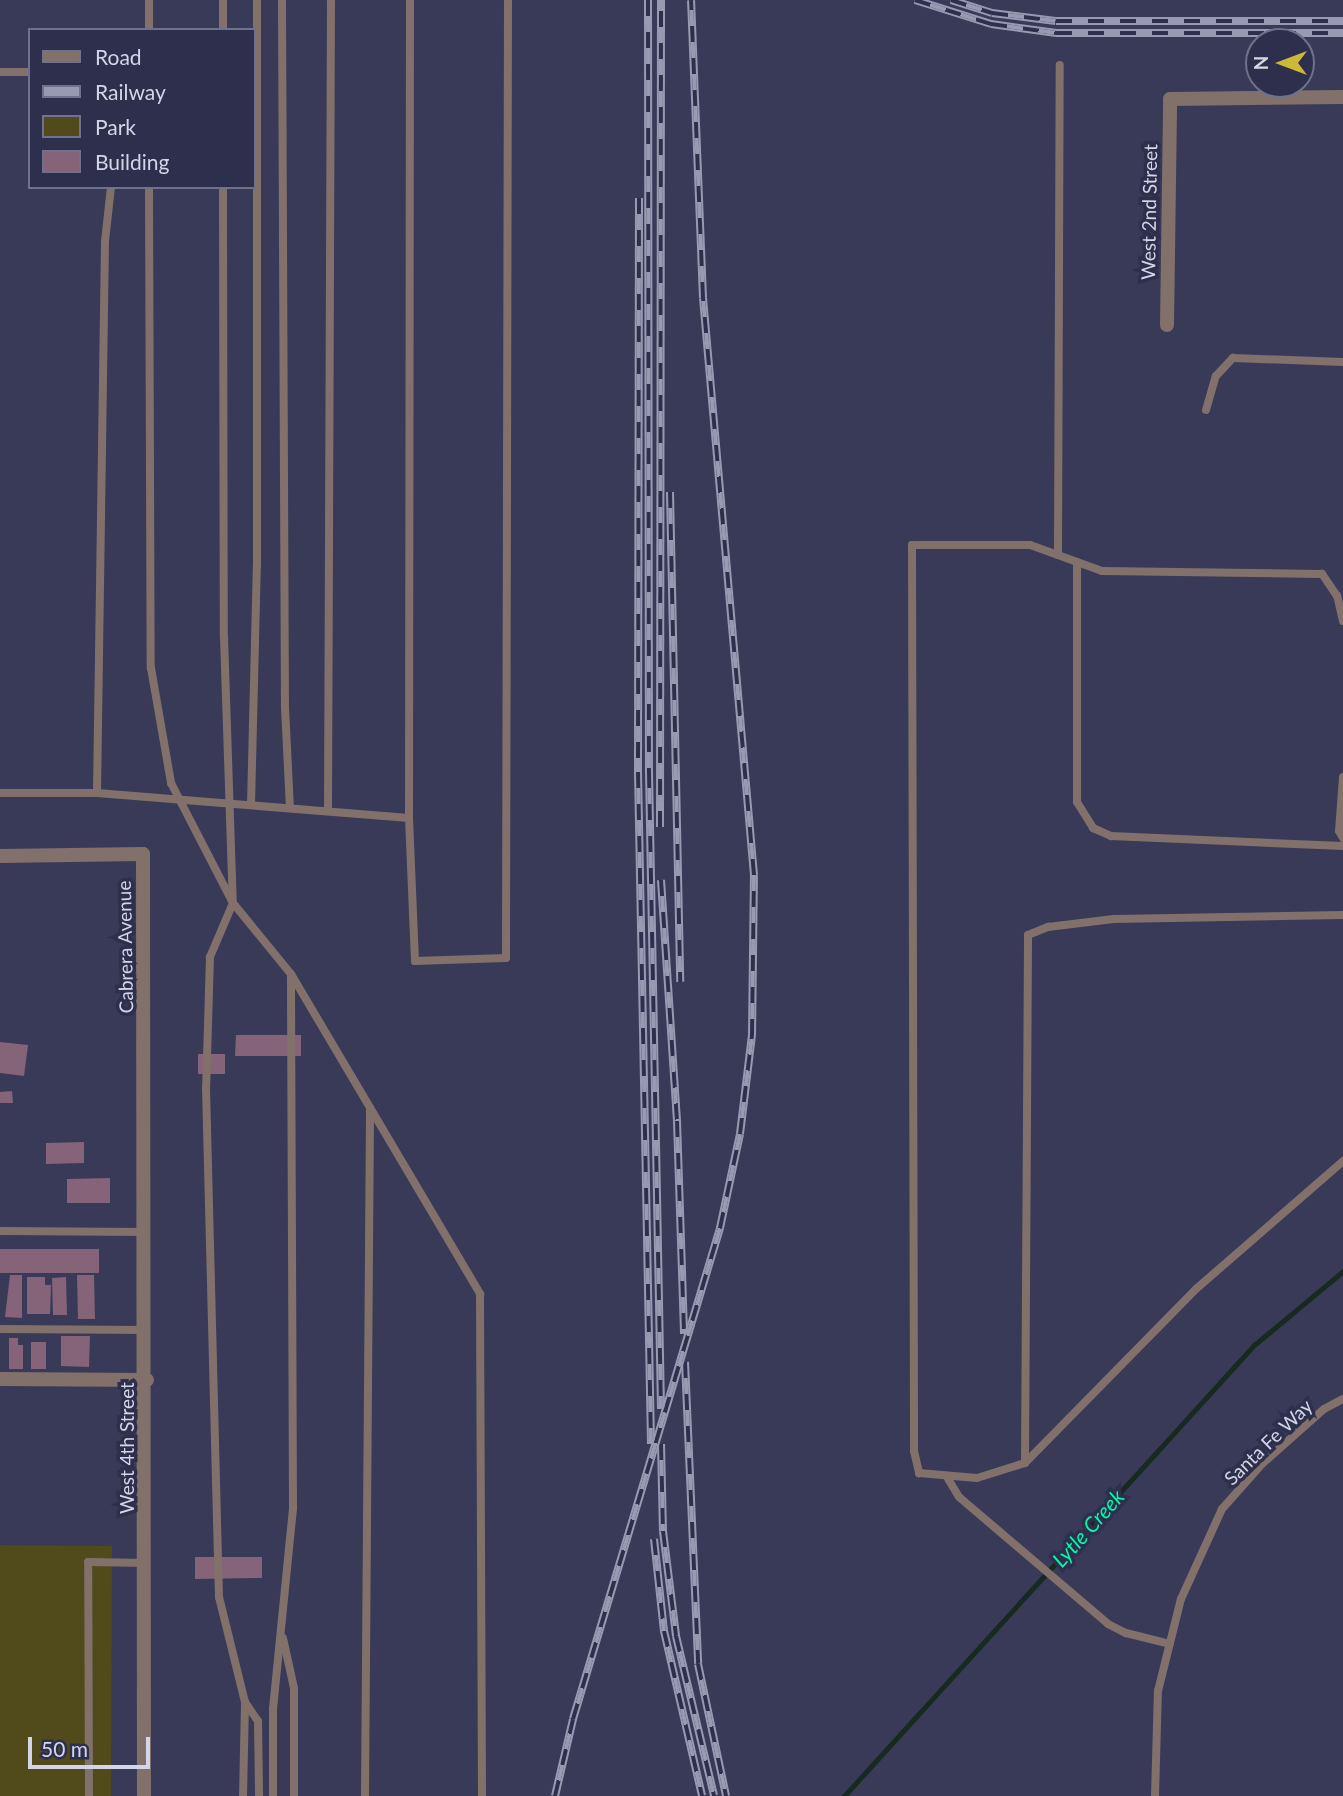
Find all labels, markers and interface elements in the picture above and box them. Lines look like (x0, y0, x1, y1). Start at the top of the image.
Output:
legend (28, 28, 256, 189)
north arrow (1245, 28, 1315, 98)
text: Road (95, 44, 142, 69)
text: N (1249, 56, 1272, 70)
text: Railway (95, 79, 166, 104)
text: Park (95, 114, 136, 139)
street label: West 2nd Street (1136, 144, 1162, 280)
text: Building (95, 149, 170, 174)
street label: Cabrera Avenue (112, 880, 138, 1014)
street label: West 4th Street (116, 1382, 138, 1514)
street label: Santa Fe Way (1219, 1394, 1317, 1490)
water label: Lytle Creek (1047, 1484, 1129, 1572)
scale bar (32, 1722, 154, 1766)
text: 50 m (41, 1736, 88, 1761)

